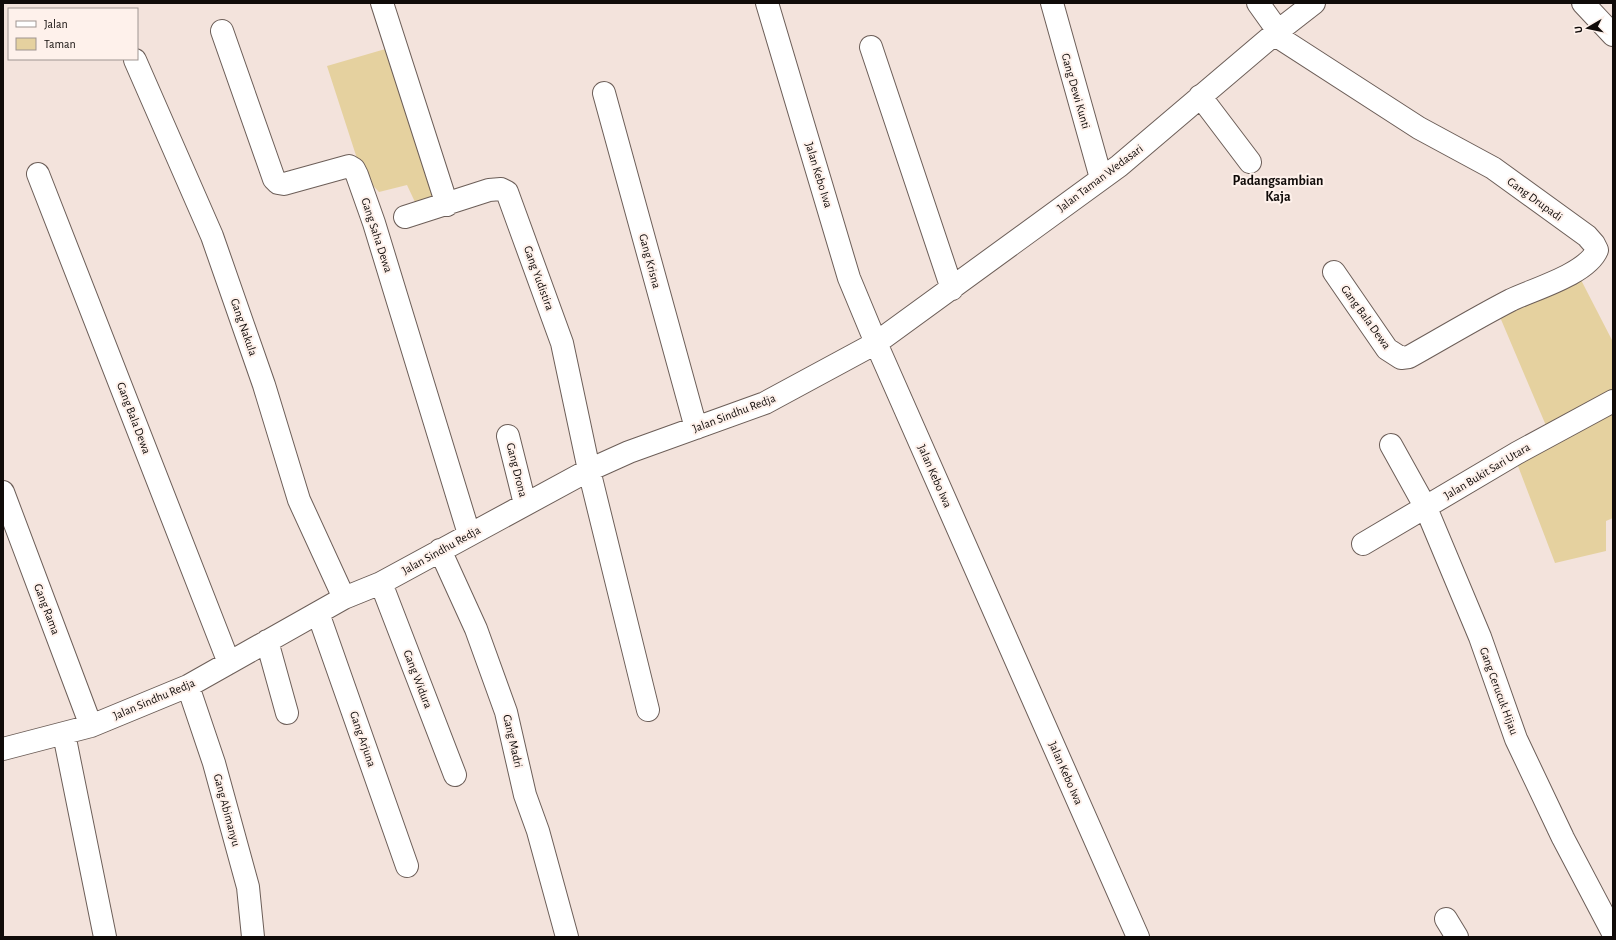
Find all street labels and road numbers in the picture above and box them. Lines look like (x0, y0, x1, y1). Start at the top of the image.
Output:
street label: Gang Dewi Kunti (1059, 52, 1093, 130)
street label: Jalan Kebo Iwa (803, 141, 835, 210)
street label: Jalan Taman Wedasari (1055, 142, 1145, 214)
street label: Gang Drupadi (1505, 175, 1565, 223)
street label: Gang Saha Dewa (359, 196, 395, 274)
street label: Gang Krisna (637, 232, 663, 290)
street label: Gang Yudistira (522, 244, 556, 312)
street label: Gang Bala Dewa (1339, 283, 1393, 352)
street label: Gang Nakula (229, 297, 260, 358)
street label: Gang Bala Dewa (115, 380, 153, 456)
street label: Jalan Sindhu Redja (691, 392, 778, 435)
street label: Jalan Bukit Sari Utara (1442, 440, 1532, 501)
street label: Gang Drona (504, 442, 530, 499)
street label: Jalan Kebo Iwa (916, 443, 954, 510)
street label: Jalan Sindhu Redja (400, 523, 483, 577)
street label: Gang Rama (32, 582, 62, 637)
street label: Gang Cerucuk Hijau (1477, 646, 1520, 737)
street label: Gang Widura (401, 648, 435, 710)
street label: Jalan Sindhu Redja (111, 676, 197, 723)
street label: Gang Arjuna (347, 710, 378, 769)
street label: Gang Madri (501, 713, 525, 769)
street label: Jalan Kebo Iwa (1047, 740, 1085, 807)
street label: Gang Abimanyu (211, 772, 242, 848)

